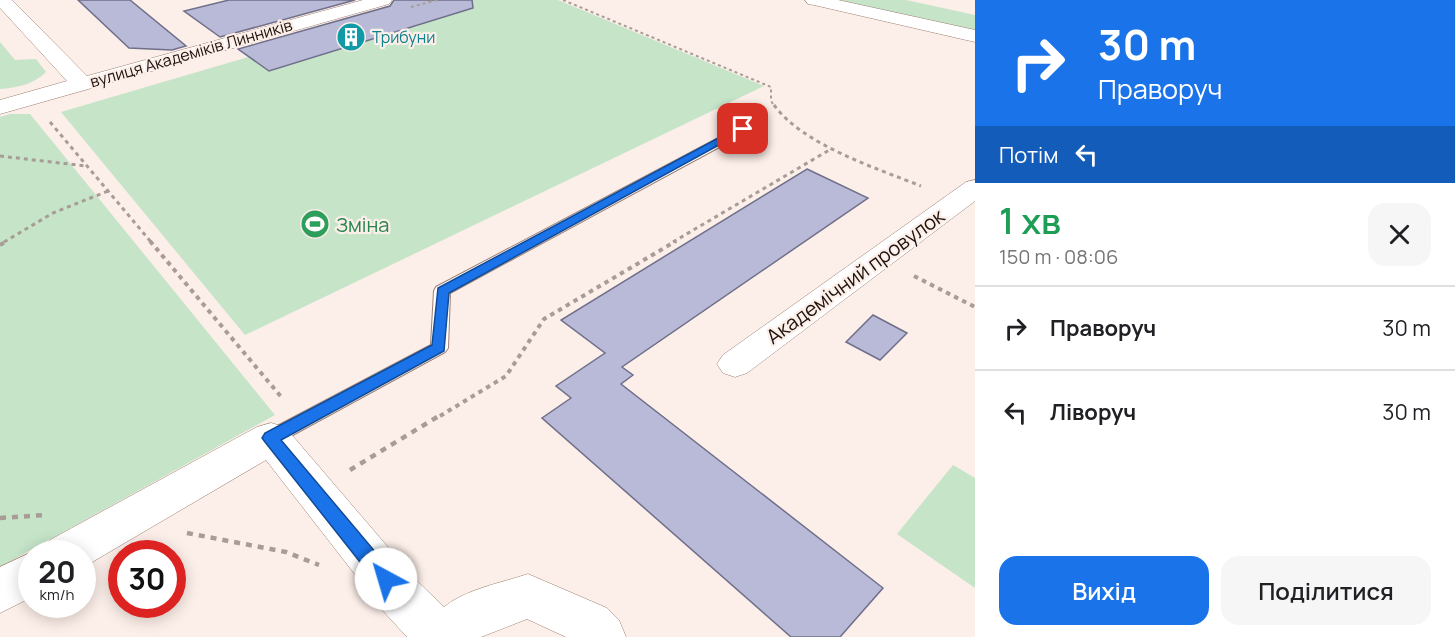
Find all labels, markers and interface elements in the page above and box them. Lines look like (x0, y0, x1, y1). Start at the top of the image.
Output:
street label: вулиця Академіків Линників (87, 13, 295, 92)
text: 30 m (1098, 15, 1196, 73)
building icon: Трибуни (335, 21, 367, 53)
icon: right (999, 24, 1077, 102)
place label: Трибуни (372, 26, 435, 48)
text: Праворуч (1098, 70, 1222, 107)
pin (717, 103, 768, 154)
icon: arrive (726, 112, 759, 145)
icon: left (1070, 138, 1103, 171)
text: Потім (999, 140, 1058, 170)
text: 1 хв (999, 196, 1061, 245)
street label: Академічний провулок (760, 201, 950, 350)
button: close (1368, 203, 1431, 266)
sports icon: Зміна (299, 208, 331, 240)
place label: Зміна (336, 211, 389, 238)
text: 150 m · 08:06 (999, 243, 1118, 270)
icon: right (999, 312, 1032, 345)
text: Праворуч (1050, 313, 1156, 343)
text: 30 m (1382, 313, 1431, 343)
icon: left (999, 396, 1032, 429)
text: Ліворуч (1050, 397, 1136, 427)
text: 30 m (1382, 397, 1431, 427)
speed limit sign: 30 (108, 540, 186, 618)
position arrow (354, 547, 418, 611)
text: 20 (38, 551, 76, 592)
button: Вихід (999, 556, 1209, 625)
button: Поділитися (1221, 556, 1431, 625)
text: km/h (40, 584, 74, 605)

